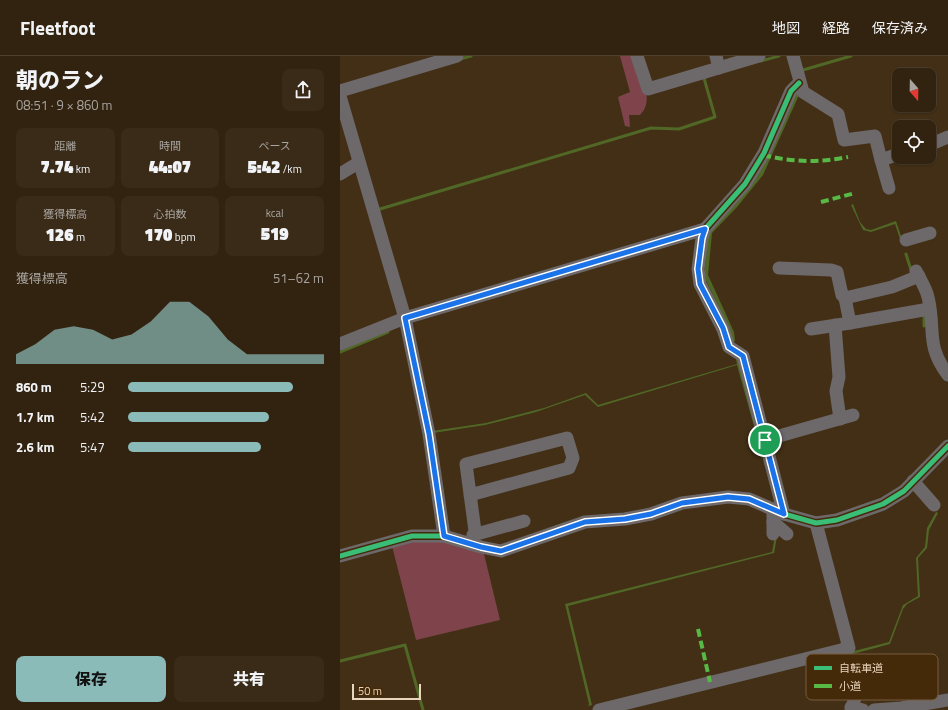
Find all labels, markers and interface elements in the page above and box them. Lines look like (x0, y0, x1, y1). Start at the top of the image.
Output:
text: Fleetfoot (20, 13, 95, 42)
text: 地図 (772, 17, 800, 38)
text: 経路 (822, 17, 850, 38)
text: 保存済み (872, 17, 928, 38)
text: 朝のラン (16, 63, 104, 97)
north arrow (892, 68, 936, 112)
map controls (892, 68, 936, 164)
button: share (282, 69, 324, 111)
text: 08:51 · 9 × 860 m (16, 95, 112, 115)
button: locate (892, 120, 936, 164)
text: 距離 (54, 138, 76, 154)
text: 時間 (159, 138, 181, 154)
text: ペース (258, 138, 291, 154)
text: 7.74 (40, 154, 73, 180)
text: 44:07 (149, 154, 191, 180)
text: 5:42 (247, 154, 280, 180)
text: km (73, 161, 90, 177)
text: /km (280, 161, 302, 177)
text: kcal (266, 205, 284, 221)
text: 獲得標高 (43, 206, 87, 222)
text: 心拍数 (153, 206, 186, 222)
text: 519 (261, 221, 289, 247)
text: 126 (45, 222, 74, 248)
text: 170 (144, 222, 172, 248)
text: m (74, 229, 85, 245)
text: bpm (172, 229, 196, 245)
text: 獲得標高 (16, 268, 68, 288)
text: 51–62 m (273, 268, 324, 288)
text: 860 m (16, 377, 52, 397)
text: 5:29 (80, 377, 105, 397)
text: 1.7 km (16, 407, 54, 427)
text: 5:42 (80, 407, 105, 427)
pin (748, 423, 782, 457)
icon: arrive (754, 429, 776, 451)
text: 2.6 km (16, 437, 54, 457)
text: 5:47 (80, 437, 105, 457)
legend (806, 654, 938, 700)
button: 保存 (16, 656, 166, 702)
button: 共有 (174, 656, 324, 702)
text: 自転車道 (839, 660, 883, 676)
text: 小道 (839, 678, 861, 694)
scale bar (352, 682, 421, 701)
text: 50 m (358, 683, 382, 699)

